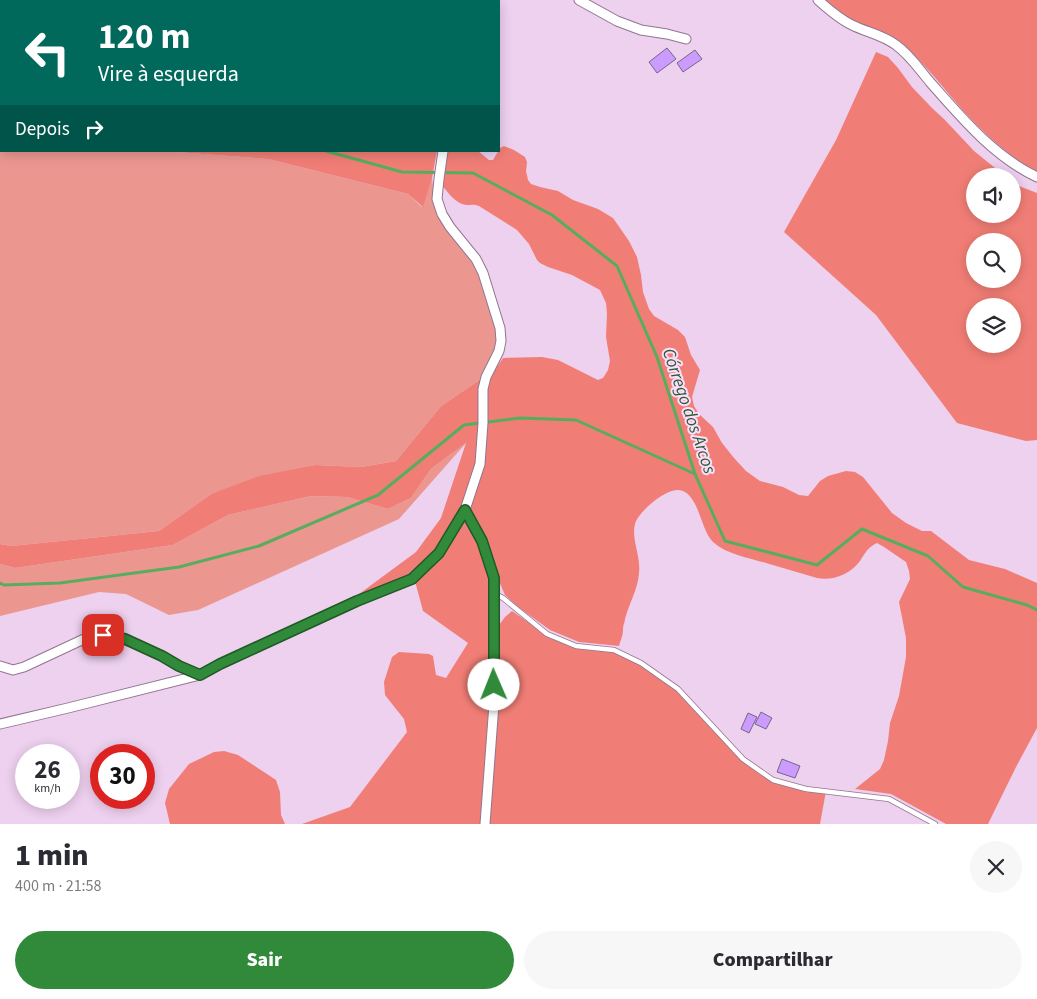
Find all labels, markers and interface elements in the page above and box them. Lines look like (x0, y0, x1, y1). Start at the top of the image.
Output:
text: 120 m (98, 12, 190, 62)
icon: left (15, 20, 80, 85)
text: Vire à esquerda (98, 58, 239, 90)
icon: right (80, 115, 108, 143)
text: Depois (15, 116, 70, 143)
map controls (966, 168, 1021, 353)
button: sound (966, 168, 1021, 223)
button: search (966, 233, 1021, 288)
button: layers (966, 298, 1021, 353)
water label: Córrego dos Arcos (656, 345, 722, 477)
pin (82, 614, 124, 656)
icon: arrive (89, 621, 117, 649)
position arrow (467, 658, 519, 710)
speed limit sign: 30 (90, 744, 155, 809)
text: 26 (34, 752, 61, 788)
text: km/h (34, 780, 61, 797)
text: 1 min (15, 834, 89, 877)
button: close (970, 841, 1022, 893)
text: 400 m · 21:58 (15, 875, 102, 897)
button: Sair (15, 931, 514, 989)
button: Compartilhar (524, 931, 1022, 989)

